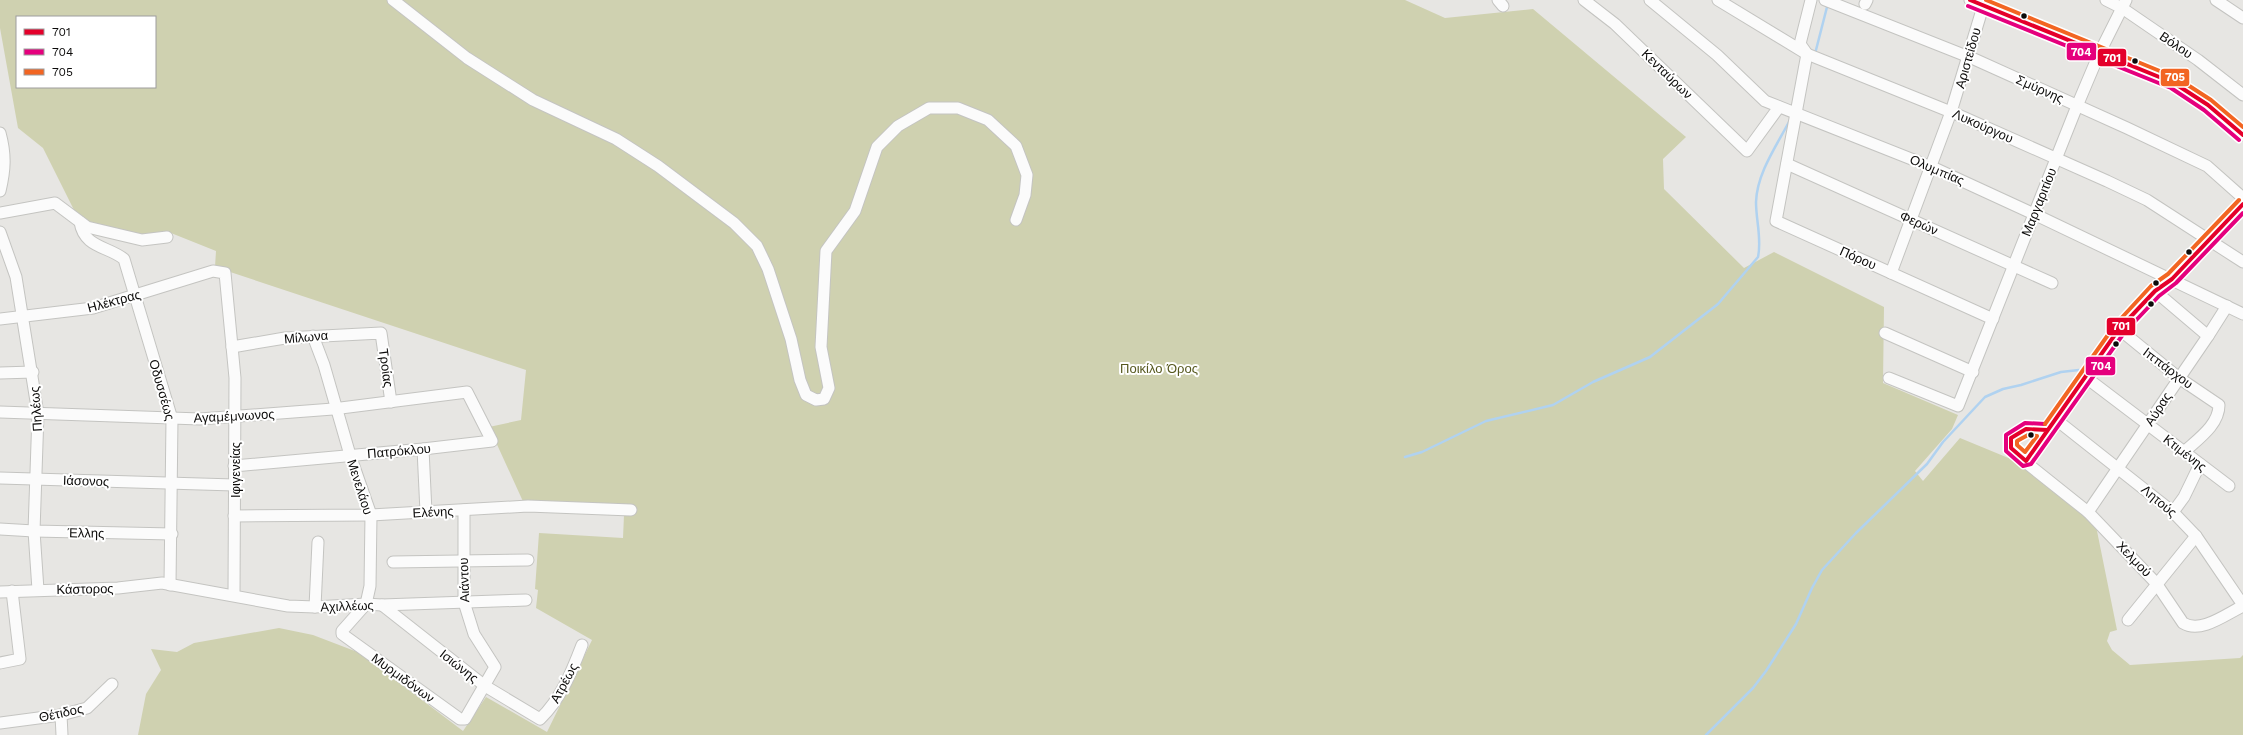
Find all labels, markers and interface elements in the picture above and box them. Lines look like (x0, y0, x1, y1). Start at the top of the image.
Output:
unlabelled marker (2019, 11, 2029, 21)
legend (16, 16, 156, 88)
text: 701 (52, 25, 71, 39)
street label: Αριστείδου (1952, 26, 1984, 90)
street label: Βόλου (2157, 29, 2195, 61)
line badge: 704 (2066, 42, 2097, 61)
text: 704 (52, 45, 73, 59)
street label: Κενταύρων (1639, 46, 1695, 102)
text: 704 (2071, 46, 2091, 59)
line badge: 701 (2097, 48, 2127, 67)
text: 701 (2103, 52, 2121, 65)
unlabelled marker (2130, 56, 2140, 66)
text: 705 (52, 65, 73, 79)
line badge: 705 (2160, 68, 2190, 87)
text: 705 (2165, 71, 2185, 84)
street label: Σμύρνης (2014, 72, 2066, 106)
street label: Λυκούργου (1950, 106, 2016, 146)
street label: Ολυμπίας (1907, 152, 1967, 188)
street label: Μαργαριτίου (2018, 166, 2060, 238)
street label: Φερών (1898, 208, 1940, 238)
street label: Πόρου (1837, 243, 1879, 273)
unlabelled marker (2184, 247, 2194, 257)
unlabelled marker (2151, 278, 2161, 288)
street label: Ηλέκτρας (86, 287, 142, 315)
unlabelled marker (2146, 299, 2156, 309)
line badge: 701 (2106, 317, 2136, 336)
text: 701 (2112, 320, 2130, 333)
street label: Μίλωνα (283, 328, 329, 346)
unlabelled marker (2111, 339, 2121, 349)
street label: Ιππάρχου (2140, 344, 2196, 392)
street label: Τροίας (376, 348, 396, 388)
line badge: 704 (2085, 356, 2116, 376)
street label: Οδυσσέως (146, 358, 178, 422)
text: 704 (2091, 360, 2111, 373)
park label: Ποικίλο Όρος (1120, 361, 1198, 376)
street label: Πηλέως (27, 386, 45, 432)
street label: Αύρας (2142, 389, 2174, 429)
street label: Αγαμέμνωνος (193, 406, 275, 426)
unlabelled marker (2026, 430, 2036, 440)
street label: Κτιμένης (2160, 432, 2210, 474)
street label: Πατρόκλου (367, 441, 431, 461)
street label: Ιφιγενείας (228, 442, 243, 498)
street label: Μενελάου (344, 458, 376, 516)
street label: Ιάσονος (63, 473, 109, 489)
street label: Λητούς (2138, 482, 2180, 520)
street label: Ελένης (412, 503, 454, 521)
street label: Έλλης (67, 525, 104, 541)
street label: Χελμού (2114, 538, 2154, 580)
street label: Αιάντου (456, 557, 472, 603)
street label: Κάστορος (56, 581, 114, 597)
street label: Αχιλλέως (320, 598, 374, 614)
street label: Ισιώνης (437, 646, 481, 686)
street label: Μυρμιδόνων (369, 650, 437, 706)
street label: Ατρέως (547, 660, 581, 706)
street label: Θέτιδος (38, 701, 84, 725)

